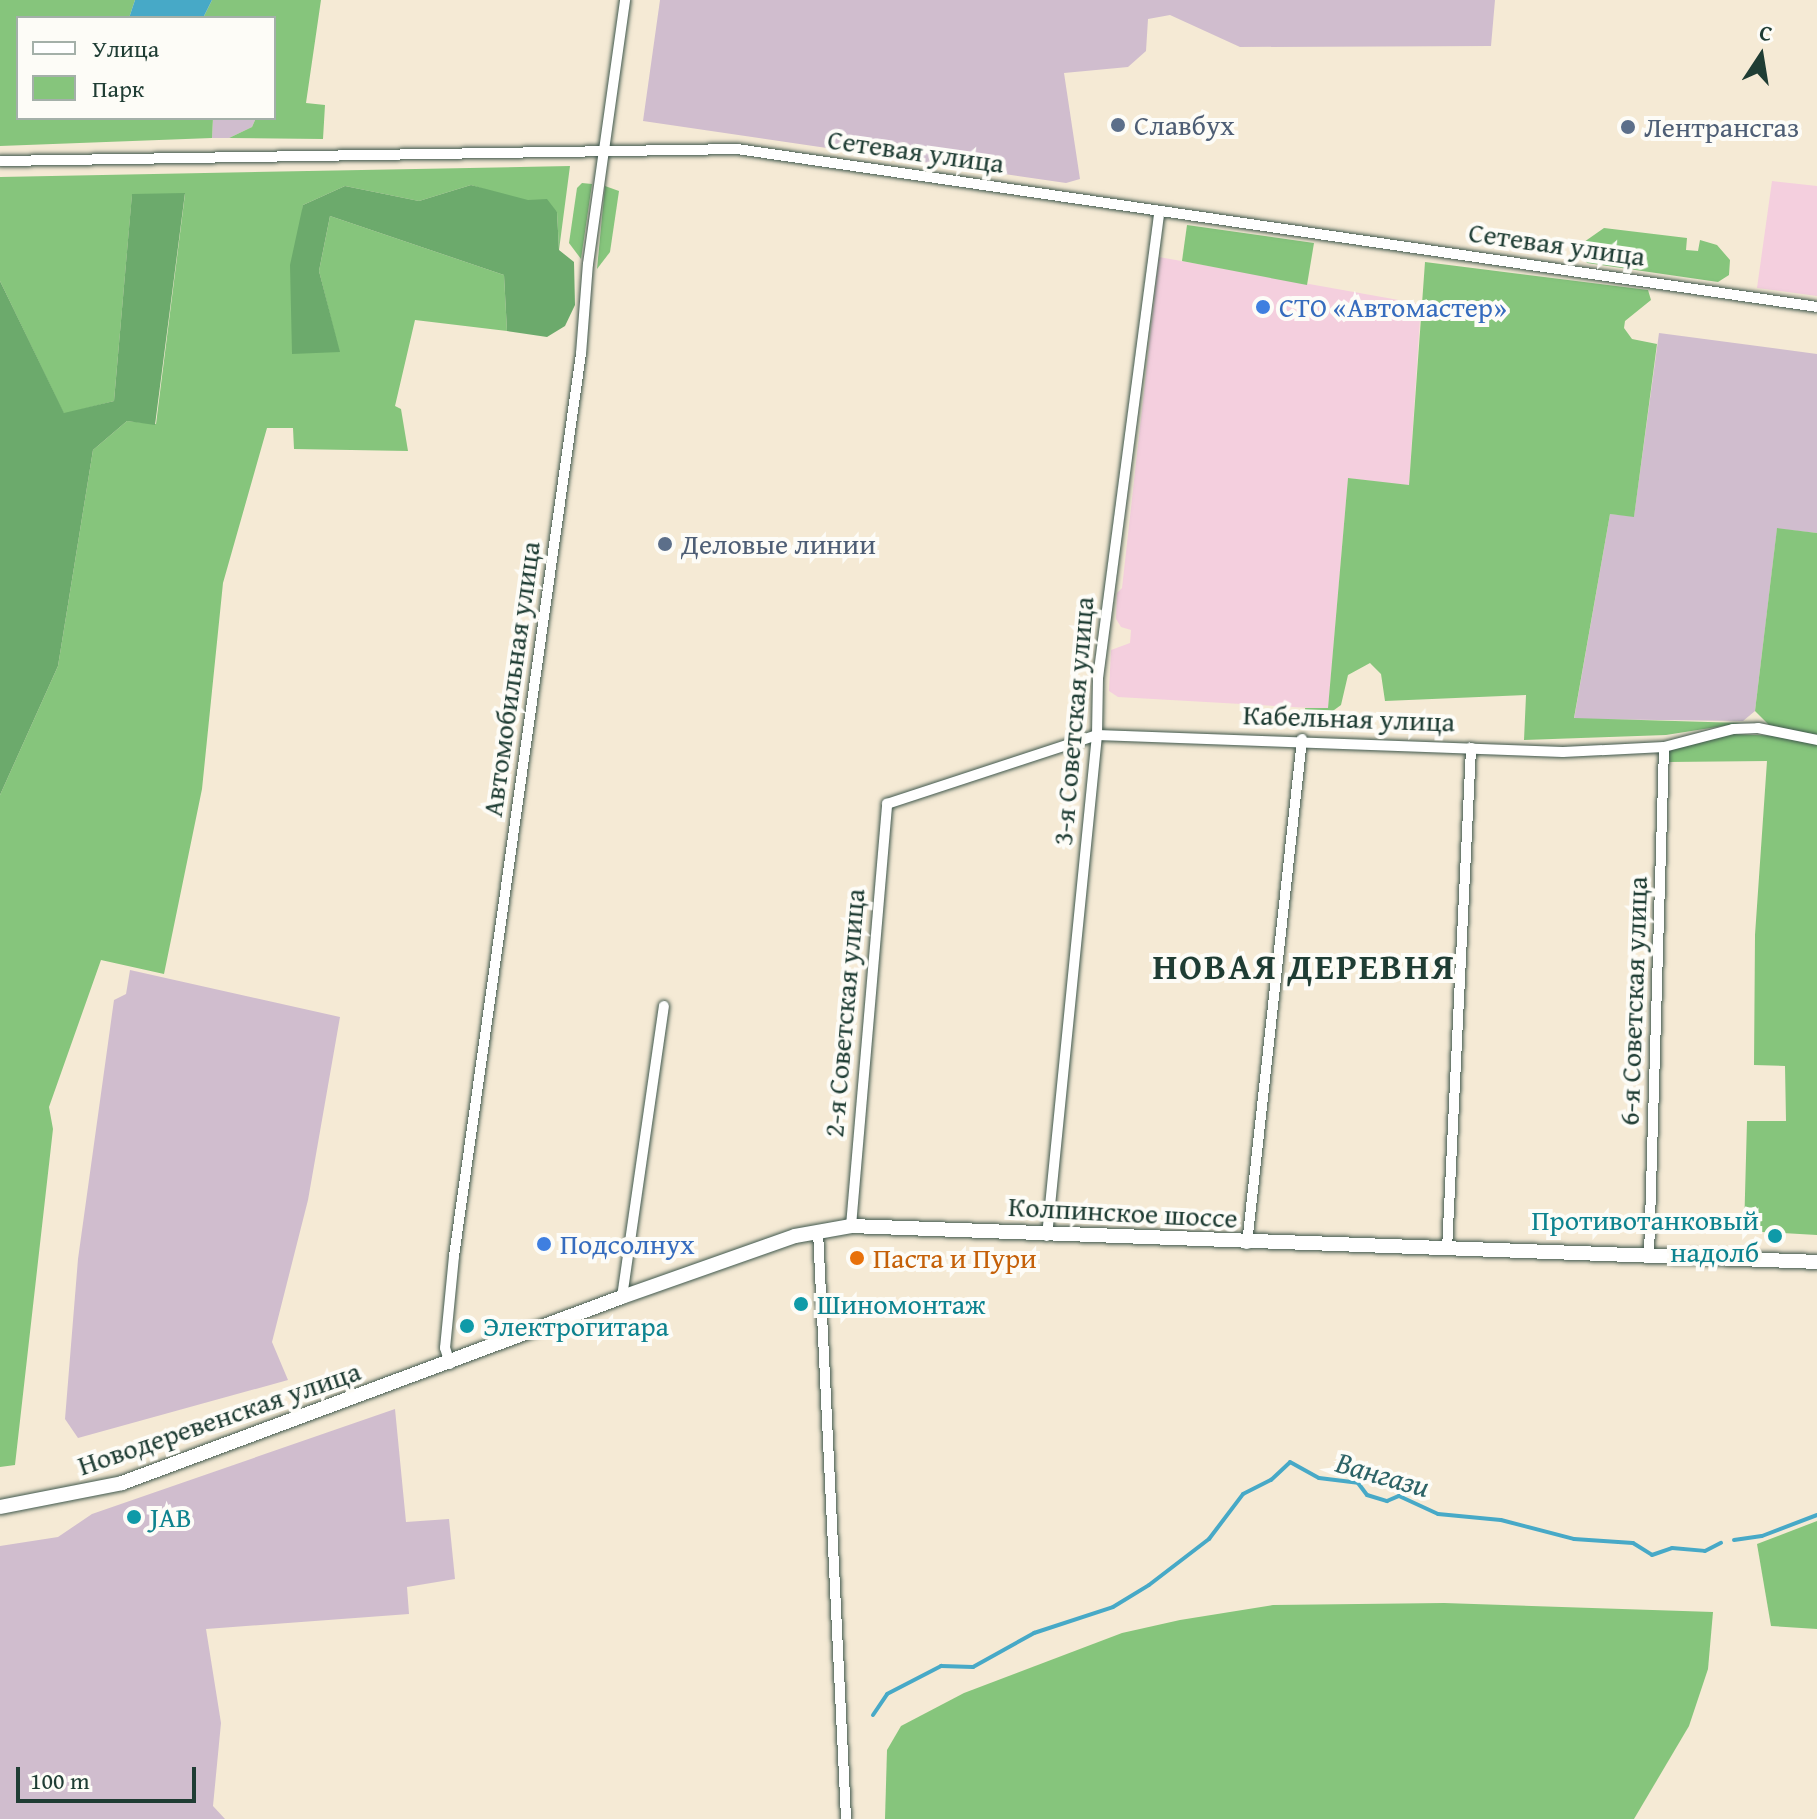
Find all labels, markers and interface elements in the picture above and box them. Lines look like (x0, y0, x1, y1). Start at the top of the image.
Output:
legend (16, 16, 276, 120)
north arrow (1721, 16, 1801, 96)
text: С (1757, 16, 1775, 49)
text: Улица (92, 31, 159, 66)
text: Парк (92, 71, 144, 106)
place label: Славбух (1134, 108, 1234, 142)
place label: Лентрансгаз (1644, 110, 1799, 144)
marker: Славбух (1109, 116, 1127, 134)
marker: Лентрансгаз (1619, 118, 1637, 136)
street label: Сетевая улица (826, 122, 1006, 180)
street label: Сетевая улица (1467, 215, 1647, 273)
place label: СТО «Автомастер» (1279, 290, 1507, 324)
marker: СТО «Автомастер» (1254, 298, 1272, 316)
place label: Деловые линии (681, 527, 876, 561)
marker: Деловые линии (656, 535, 674, 553)
street label: Автомобильная улица (475, 539, 547, 819)
street label: 3-я Советская улица (1045, 595, 1101, 847)
street label: Кабельная улица (1242, 698, 1456, 738)
street label: 6-я Советская улица (1612, 876, 1654, 1126)
street label: 2-я Советская улица (816, 887, 872, 1139)
district label: НОВАЯ ДЕРЕВНЯ (1152, 944, 1456, 988)
street label: Колпинское шоссе (1007, 1189, 1239, 1235)
place label: Противотанковый надолб (1531, 1203, 1759, 1269)
place label: Подсолнух (560, 1227, 694, 1261)
marker: Противотанковый надолб (1766, 1227, 1784, 1245)
marker: Подсолнух (535, 1235, 553, 1253)
place label: Паста и Пури (873, 1241, 1037, 1275)
marker: Паста и Пури (848, 1249, 866, 1267)
place label: Шиномонтаж (817, 1287, 985, 1321)
marker: Шиномонтаж (792, 1295, 810, 1313)
place label: Электрогитара (483, 1309, 669, 1343)
marker: Электрогитара (458, 1317, 476, 1335)
street label: Новодеревенская улица (73, 1354, 365, 1482)
water label: Вангази (1332, 1443, 1434, 1505)
place label: JAB (150, 1500, 192, 1534)
marker: JAB (125, 1508, 143, 1526)
scale bar (20, 1751, 200, 1801)
text: 100 m (30, 1763, 90, 1798)

